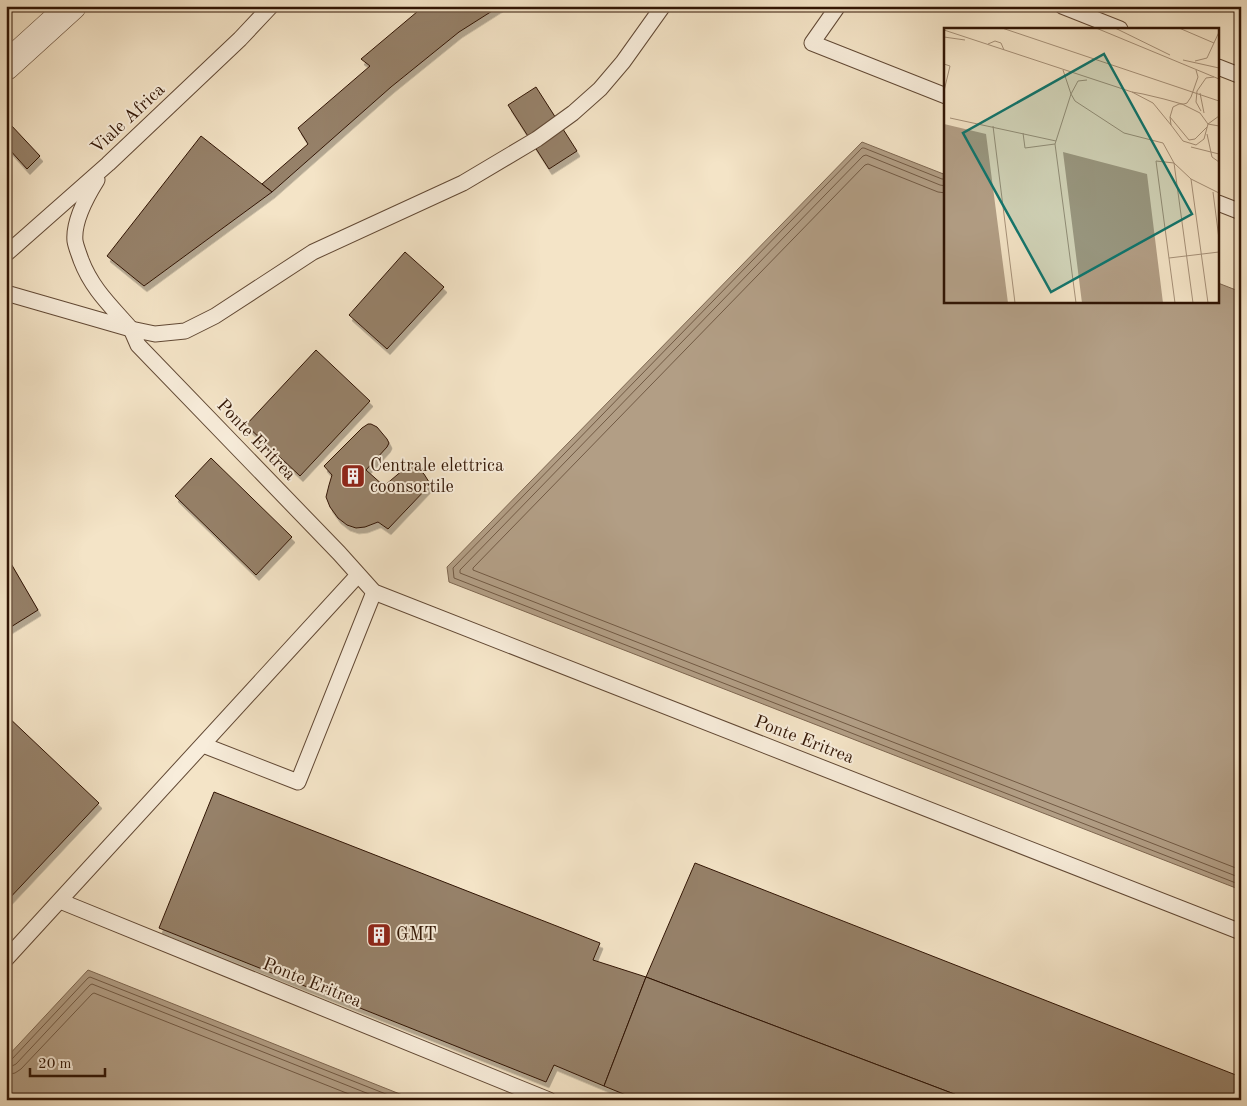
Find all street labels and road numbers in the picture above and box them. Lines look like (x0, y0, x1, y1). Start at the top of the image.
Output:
street label: Viale Africa (88, 80, 168, 158)
street label: Ponte Eritrea (213, 396, 299, 484)
street label: Ponte Eritrea (752, 713, 856, 767)
street label: Ponte Eritrea (260, 955, 364, 1011)

